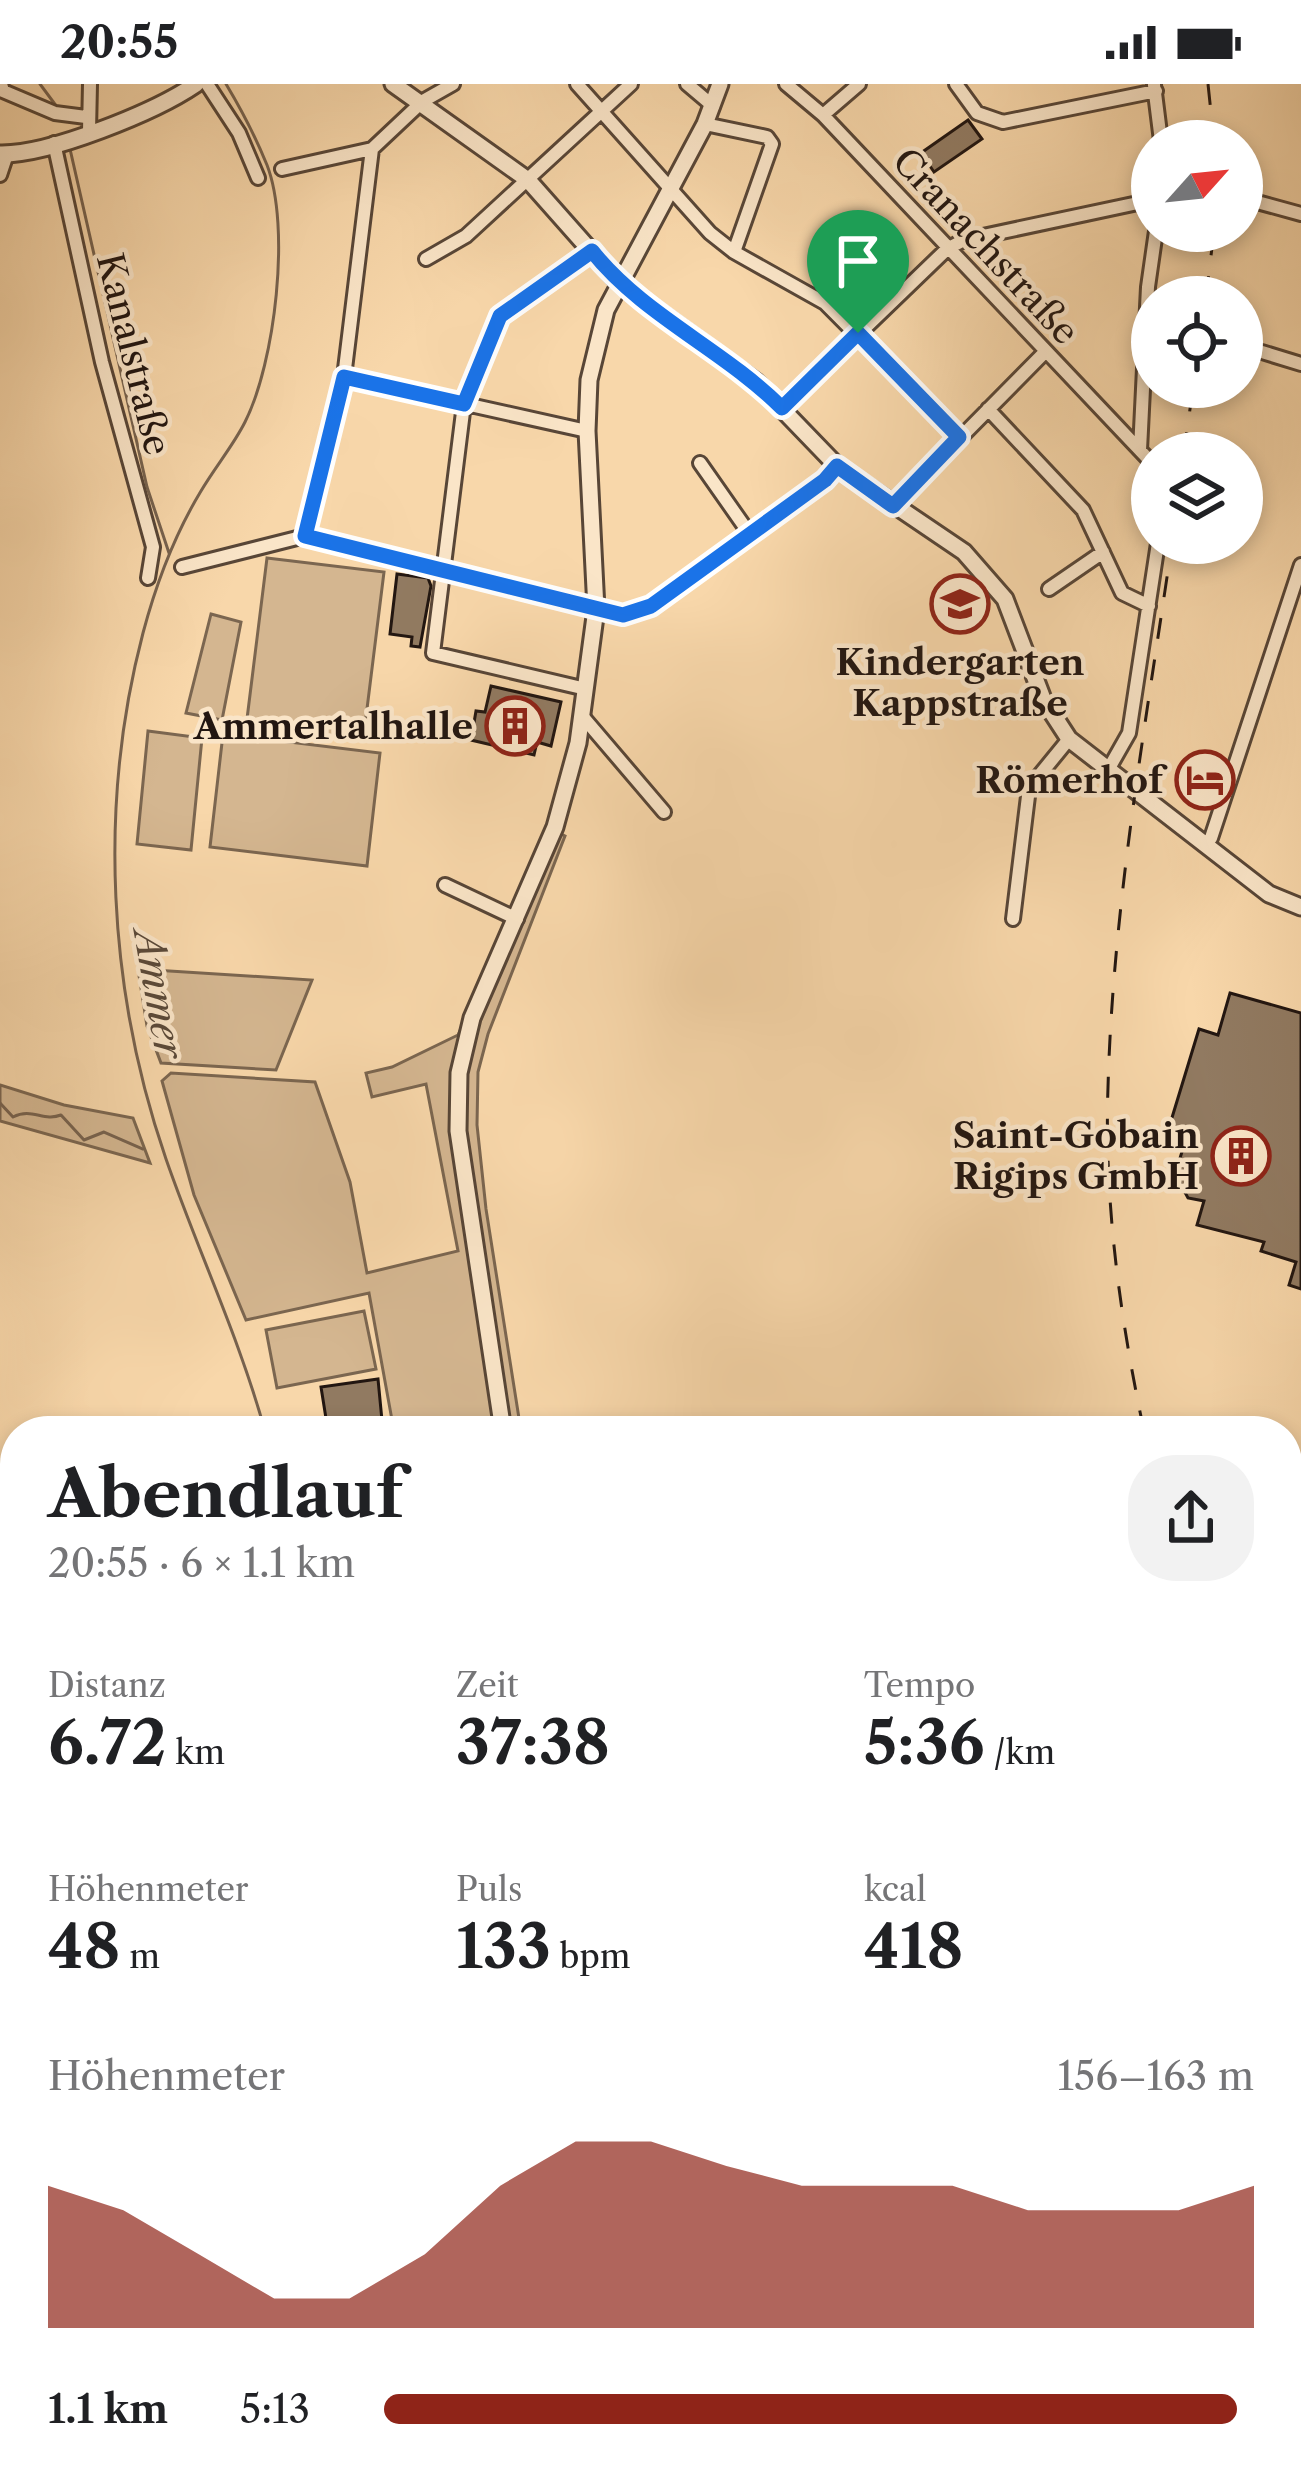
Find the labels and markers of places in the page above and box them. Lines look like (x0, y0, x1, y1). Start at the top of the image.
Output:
pin (807, 210, 909, 333)
school or university icon: Kindergarten Kappstraße (929, 573, 991, 635)
place label: Kindergarten Kappstraße (836, 640, 1085, 725)
building icon: Ammertalhalle (484, 695, 546, 757)
place label: Ammertalhalle (193, 704, 473, 748)
hotel icon: Römerhof (1174, 749, 1236, 811)
place label: Römerhof (975, 758, 1168, 802)
place label: Saint-Gobain Rigips GmbH (952, 1113, 1199, 1198)
building icon: Saint-Gobain Rigips GmbH (1210, 1125, 1272, 1187)

